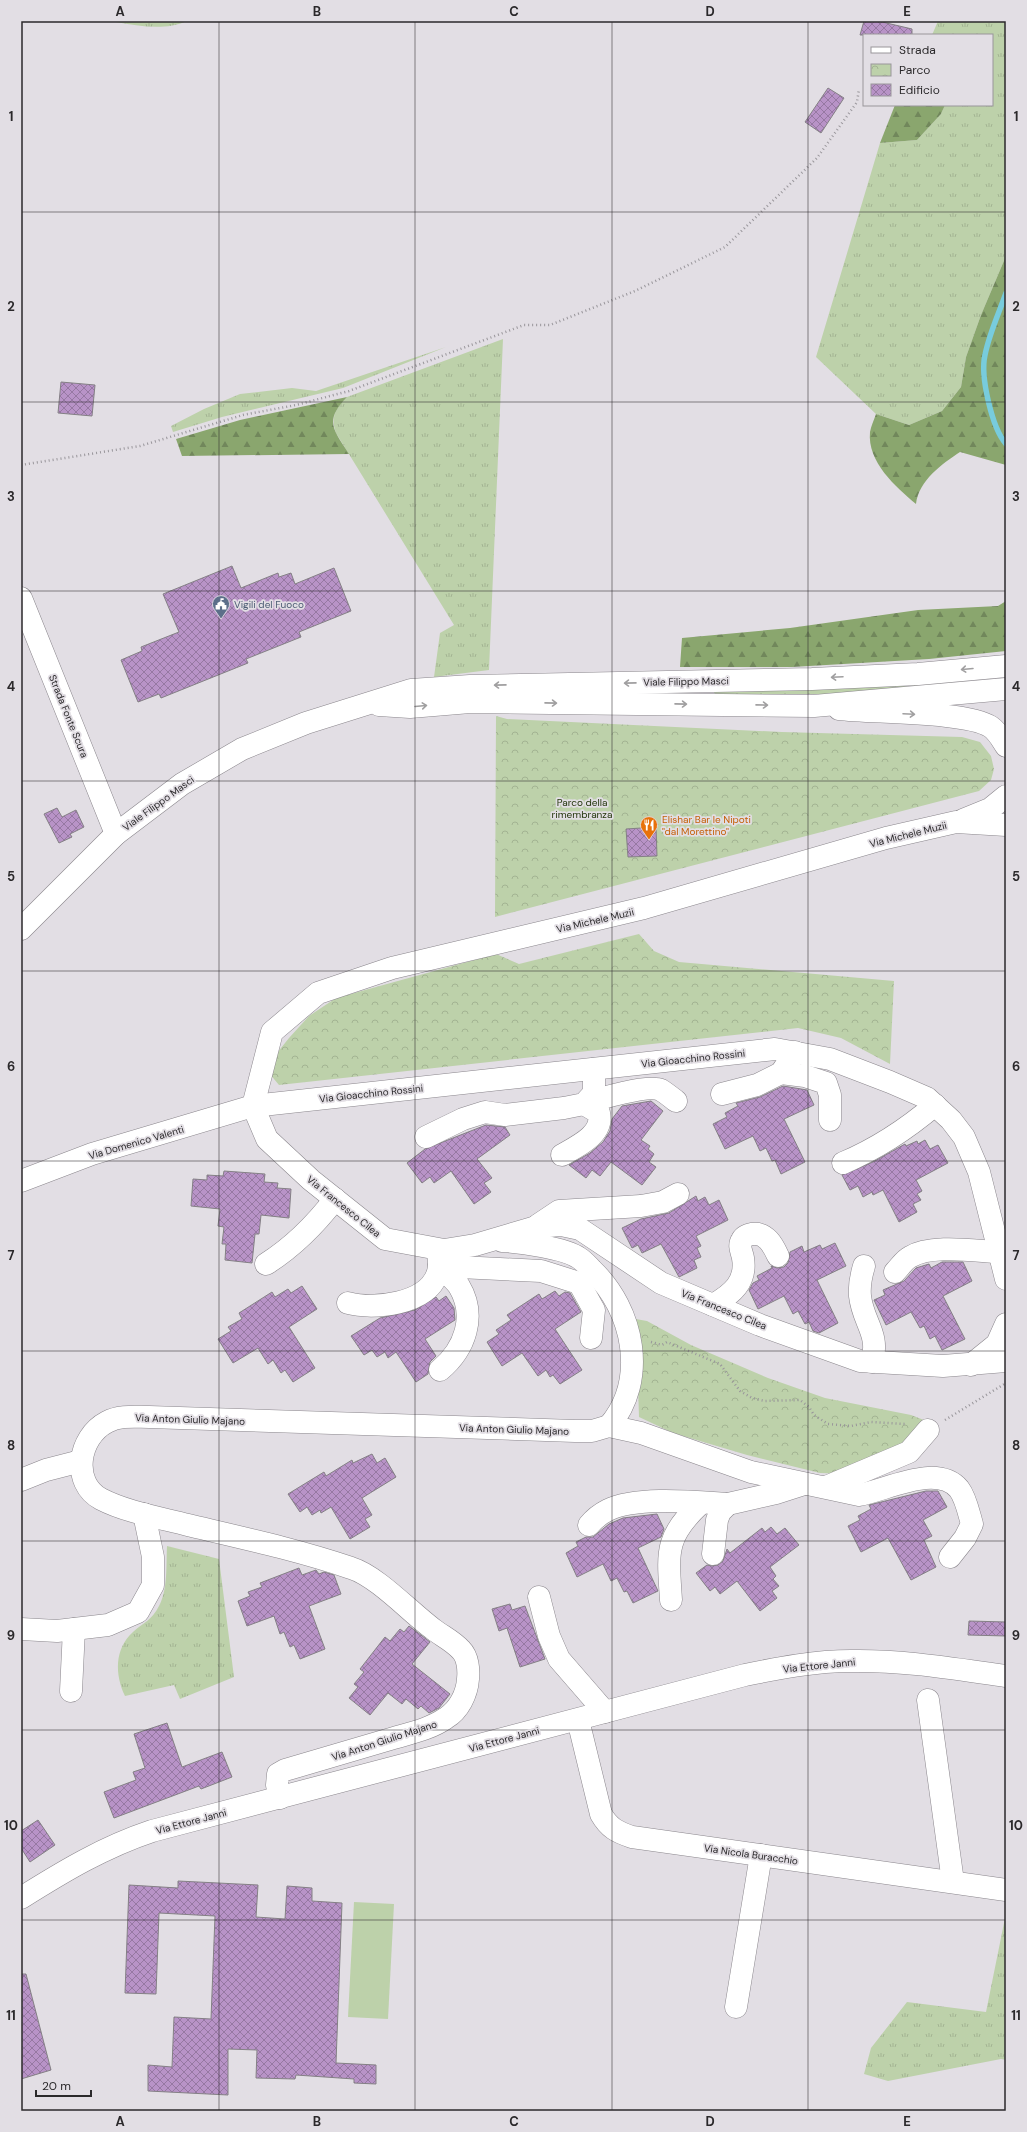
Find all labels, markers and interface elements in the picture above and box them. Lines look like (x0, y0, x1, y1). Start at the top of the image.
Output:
text: A (115, 3, 125, 20)
text: B (313, 3, 321, 20)
text: C (509, 3, 519, 20)
text: D (705, 3, 715, 20)
text: E (903, 3, 911, 20)
legend (863, 34, 993, 106)
text: Strada (899, 42, 936, 58)
text: Parco (899, 62, 930, 78)
text: Edificio (899, 82, 940, 98)
text: 1 (9, 108, 13, 125)
text: 1 (1014, 108, 1018, 125)
text: 2 (7, 298, 15, 315)
text: 2 (1012, 298, 1020, 315)
text: 3 (7, 488, 15, 505)
text: 3 (1012, 488, 1020, 505)
public building icon: Vigili del Fuoco (211, 594, 231, 619)
place label: Vigili del Fuoco (234, 598, 304, 611)
one-way arrow (961, 666, 974, 673)
street label: Strada Fonte Scura (46, 673, 91, 760)
street label: Viale Filippo Masci (643, 674, 729, 689)
one-way arrow (831, 674, 844, 681)
text: 4 (7, 678, 15, 695)
text: 4 (1012, 678, 1020, 695)
one-way arrow (624, 679, 637, 686)
one-way arrow (494, 681, 507, 689)
one-way arrow (544, 699, 557, 707)
one-way arrow (674, 700, 687, 708)
one-way arrow (755, 701, 768, 709)
one-way arrow (414, 702, 427, 710)
one-way arrow (902, 710, 915, 718)
street label: Viale Filippo Masci (120, 773, 197, 834)
park label: Parco della rimembranza (552, 796, 612, 821)
place label: Elishar Bar le Nipoti "dal Morettino" (662, 813, 751, 838)
restaurant icon: Elishar Bar le Nipoti "dal Morettino" (639, 815, 659, 840)
street label: Via Michele Muzii (868, 819, 948, 850)
text: 5 (7, 868, 15, 885)
text: 5 (1012, 868, 1020, 885)
street label: Via Michele Muzii (555, 905, 635, 936)
street label: Via Gioacchino Rossini (640, 1047, 746, 1070)
text: 6 (7, 1058, 15, 1075)
text: 6 (1012, 1058, 1020, 1075)
street label: Via Gioacchino Rossini (318, 1082, 424, 1105)
street label: Via Domenico Valenti (87, 1123, 185, 1162)
street label: Via Francesco Cilea (304, 1173, 383, 1240)
text: 7 (8, 1247, 15, 1264)
text: 7 (1013, 1247, 1020, 1264)
street label: Via Francesco Cilea (679, 1286, 768, 1333)
street label: Via Anton Giulio Majano (135, 1411, 245, 1428)
street label: Via Anton Giulio Majano (459, 1421, 569, 1438)
text: 8 (7, 1437, 15, 1454)
text: 8 (1012, 1437, 1020, 1454)
text: 9 (7, 1627, 15, 1644)
text: 9 (1012, 1627, 1020, 1644)
street label: Via Ettore Janni (782, 1655, 856, 1676)
street label: Via Anton Giulio Majano (330, 1717, 439, 1764)
street label: Via Ettore Janni (467, 1724, 541, 1755)
street label: Via Ettore Janni (154, 1806, 228, 1837)
text: 10 (4, 1817, 18, 1834)
text: 10 (1009, 1817, 1023, 1834)
street label: Via Nicola Buracchio (703, 1841, 799, 1868)
text: 11 (6, 2007, 16, 2024)
text: 11 (1011, 2007, 1021, 2024)
scale bar (36, 2072, 91, 2098)
text: 20 m (42, 2078, 71, 2094)
text: A (115, 2113, 125, 2130)
text: B (313, 2113, 321, 2130)
text: C (509, 2113, 519, 2130)
text: D (705, 2113, 715, 2130)
text: E (903, 2113, 911, 2130)

